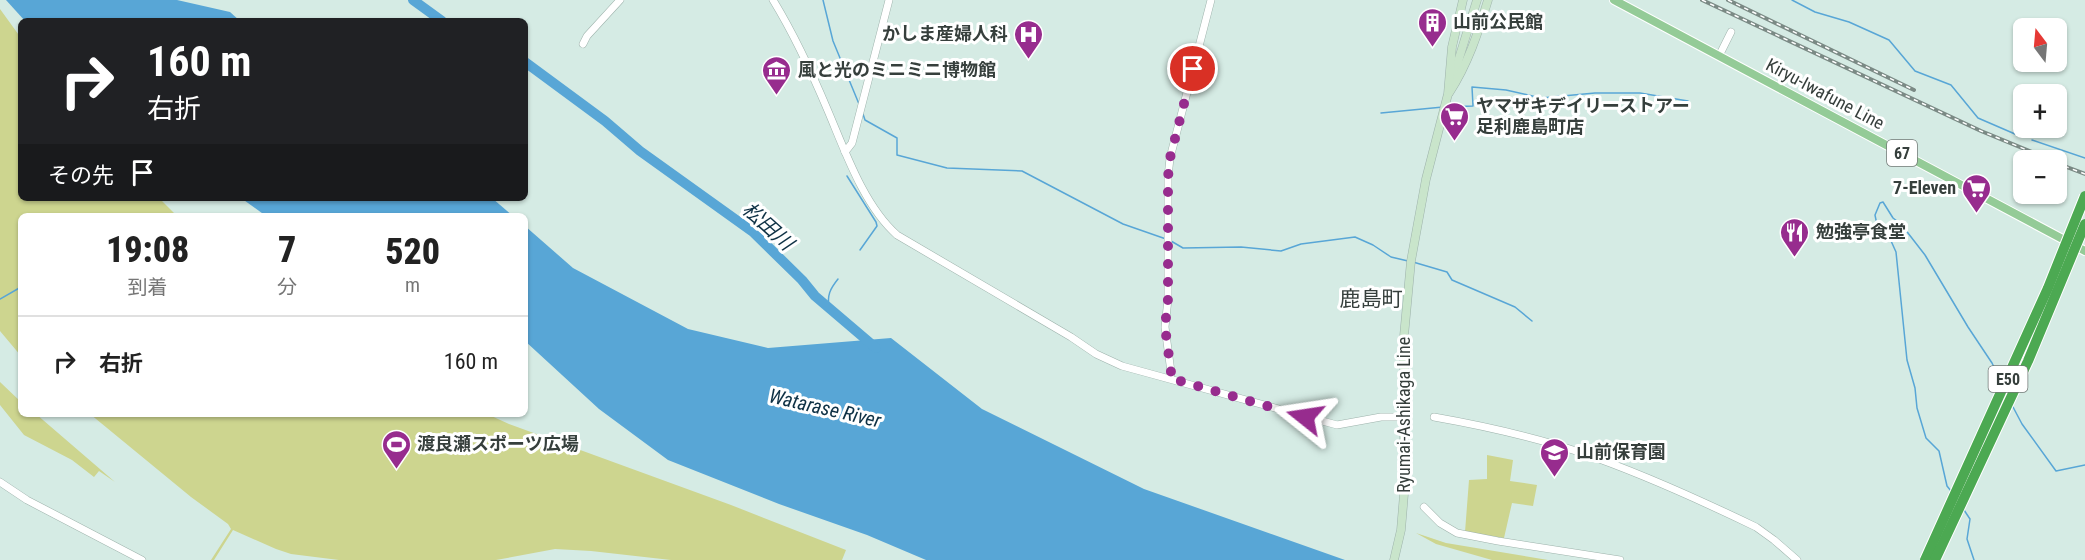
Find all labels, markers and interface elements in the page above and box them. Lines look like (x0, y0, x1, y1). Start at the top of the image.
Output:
building icon: 山前公民館 (1416, 6, 1448, 48)
place label: 山前公民館 (1453, 11, 1543, 32)
hospital icon: かしま産婦人科 (1013, 18, 1045, 60)
north arrow (2013, 18, 2067, 72)
map controls (2013, 18, 2067, 204)
place label: かしま産婦人科 (882, 23, 1008, 44)
text: 160 m (147, 37, 252, 86)
icon: right (48, 42, 126, 120)
pin (1167, 43, 1218, 94)
icon: arrive (1176, 52, 1209, 85)
museum icon: 風と光のミニミニ博物館 (761, 54, 793, 96)
street label: Kiryu-Iwafune Line (1763, 54, 1888, 133)
place label: 風と光のミニミニ博物館 (798, 59, 996, 80)
button: + (2013, 84, 2067, 138)
text: 右折 (147, 93, 201, 125)
place label: ヤマザキデイリーストアー 足利鹿島町店 (1476, 95, 1690, 137)
supermarket icon: ヤマザキデイリーストアー 足利鹿島町店 (1439, 100, 1471, 142)
road number: 67 (1887, 140, 1917, 166)
button: − (2013, 150, 2067, 204)
icon: arrive (126, 156, 159, 189)
text: その先 (48, 163, 114, 188)
supermarket icon: 7-Eleven (1961, 172, 1993, 214)
place label: 7-Eleven (1893, 177, 1956, 198)
water label: 松田川 (738, 197, 800, 256)
restaurant icon: 勉強亭食堂 (1779, 216, 1811, 258)
place label: 勉強亭食堂 (1816, 221, 1906, 242)
text: 19:08 (106, 229, 189, 271)
text: 7 (278, 229, 296, 271)
text: 520 (385, 231, 440, 273)
text: m (405, 273, 420, 297)
text: 到着 (128, 275, 168, 299)
text: 分 (277, 275, 297, 299)
district label: 鹿島町 (1340, 287, 1403, 311)
street label: Ryumai-Ashikaga Line (1393, 337, 1414, 493)
icon: right (48, 345, 81, 378)
text: 160 m (444, 349, 498, 374)
text: 右折 (99, 351, 143, 376)
road number: E50 (1988, 366, 2028, 392)
water label: Watarase River (767, 383, 884, 433)
position arrow (1273, 385, 1337, 449)
sports icon: 渡良瀬スポーツ広場 (380, 428, 412, 470)
place label: 渡良瀬スポーツ広場 (417, 433, 579, 454)
school or university icon: 山前保育園 (1539, 436, 1571, 478)
place label: 山前保育園 (1576, 441, 1666, 462)

